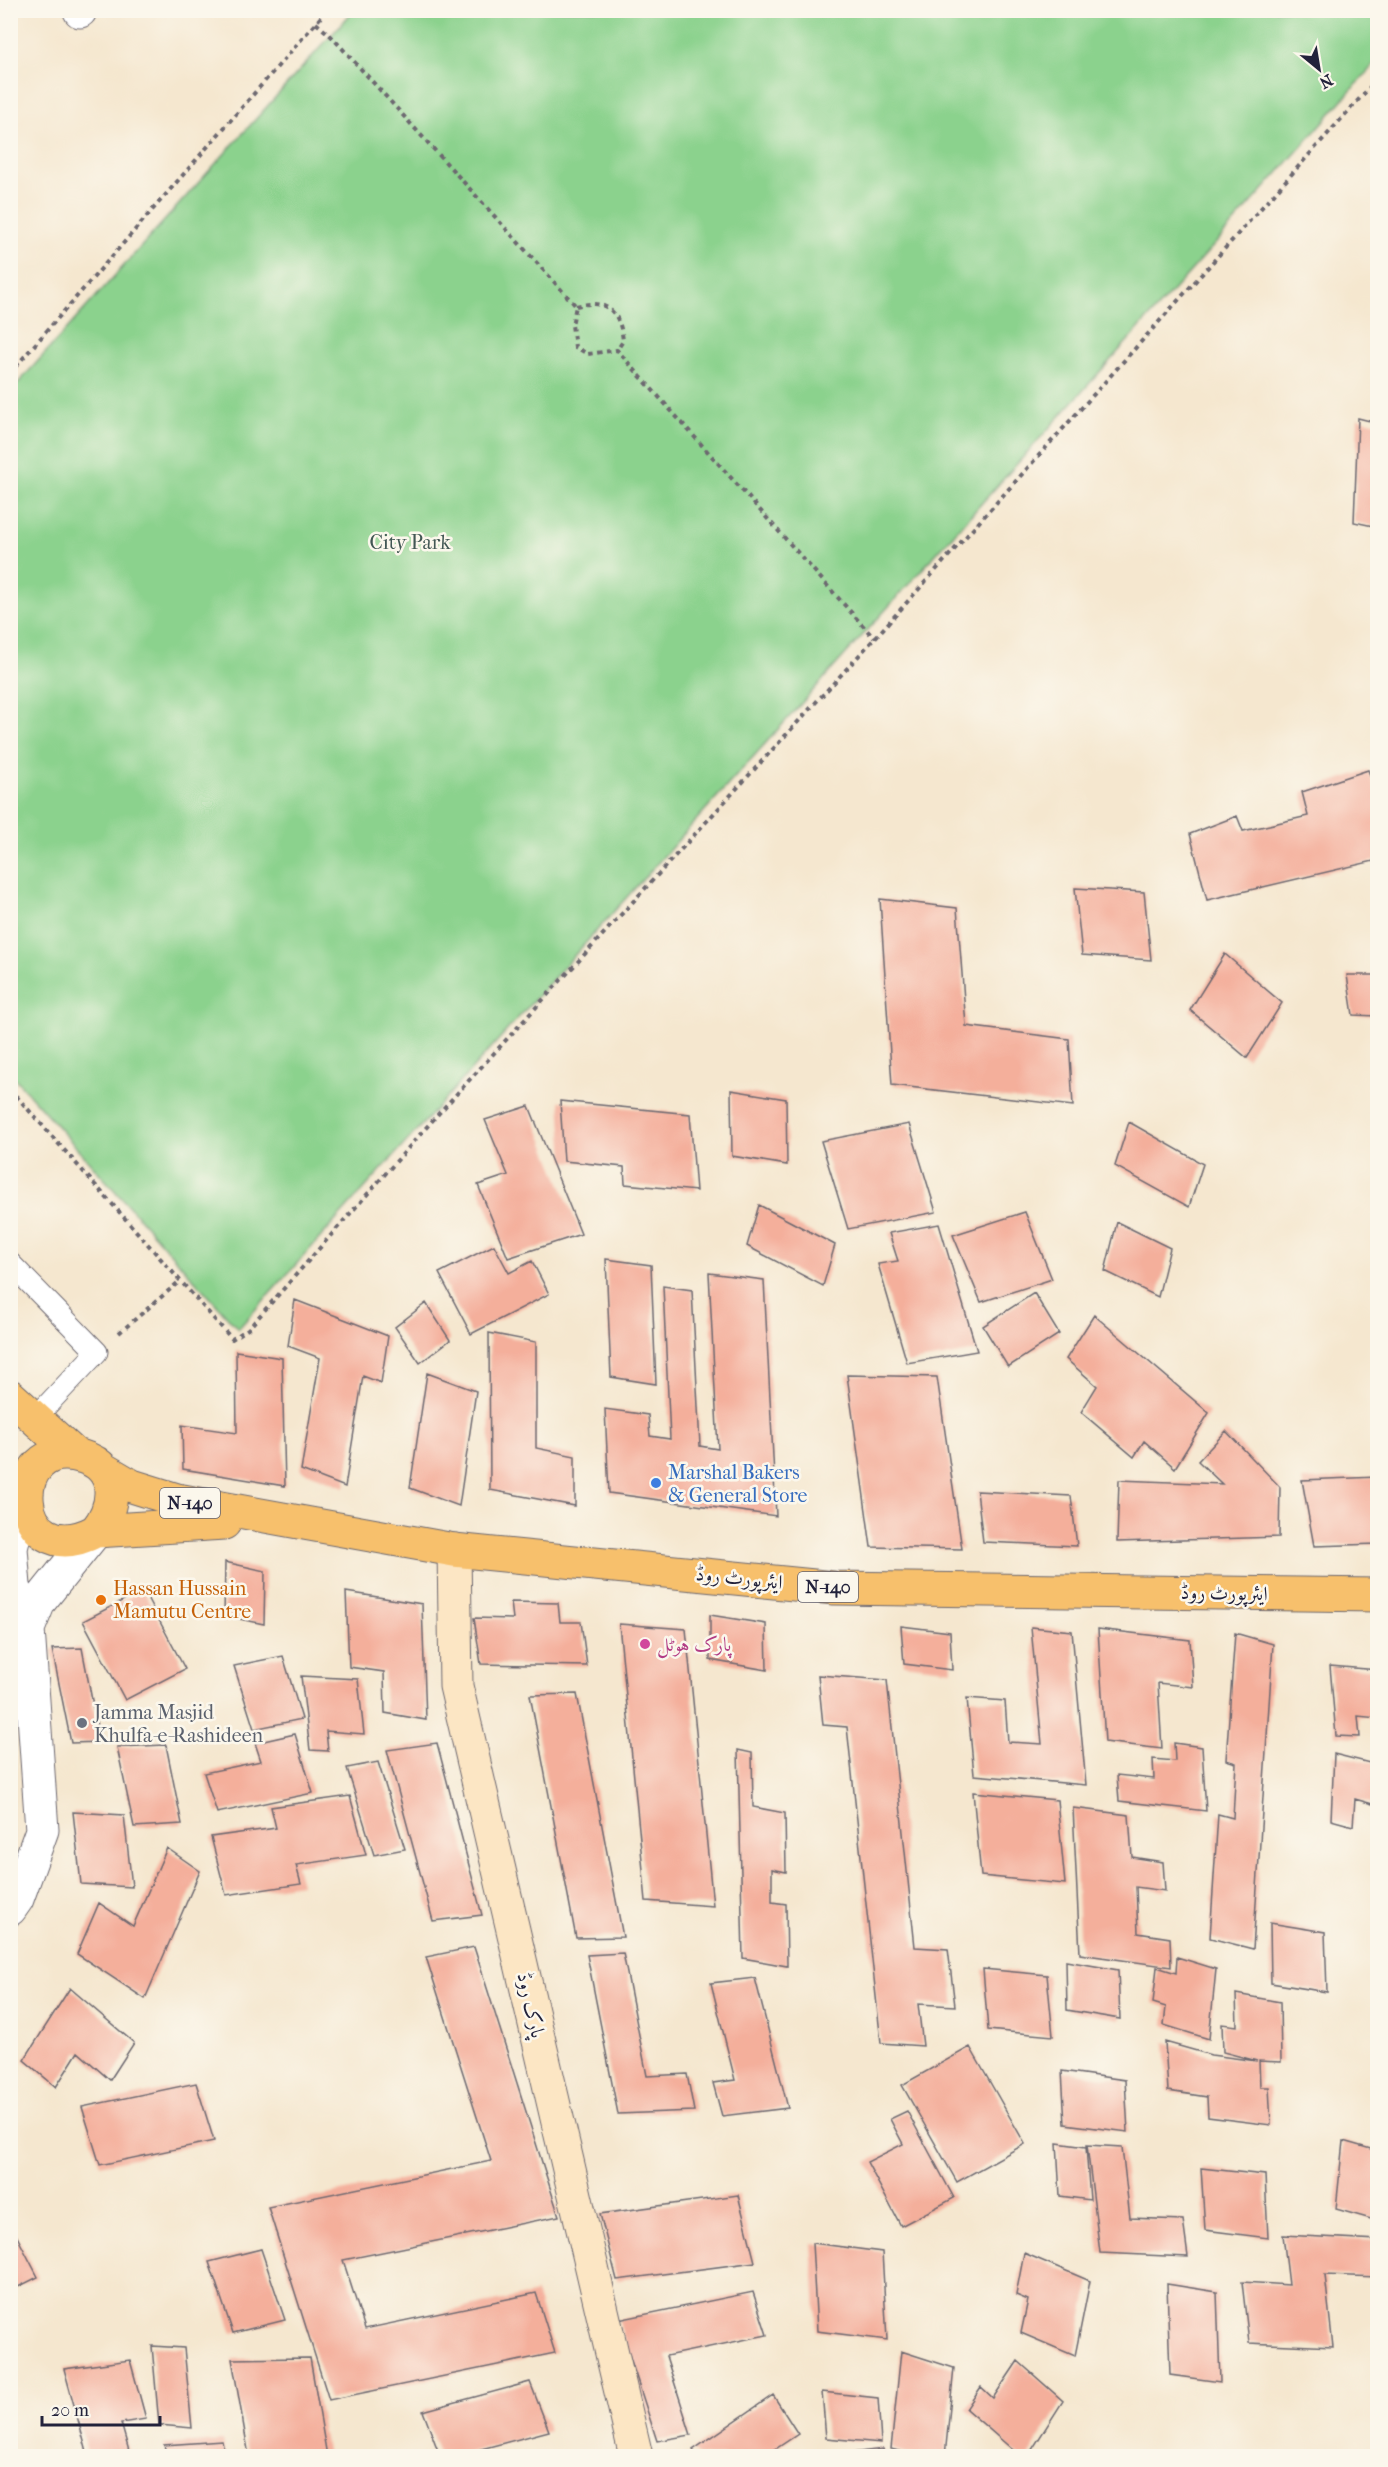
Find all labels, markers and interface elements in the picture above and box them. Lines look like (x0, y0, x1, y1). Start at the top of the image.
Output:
north arrow (1289, 39, 1349, 99)
text: N (1315, 70, 1336, 93)
park label: City Park (370, 531, 451, 554)
place label: Marshal Bakers & General Store (668, 1461, 808, 1507)
marker: Marshal Bakers & General Store (649, 1476, 663, 1490)
road number: N-140 (160, 1488, 220, 1518)
street label: ایئرپورٹ روڈ (694, 1562, 784, 1597)
road number: N-140 (798, 1572, 858, 1602)
place label: Hassan Hussain Mamutu Centre (113, 1577, 251, 1623)
street label: ایئرپورٹ روڈ (1180, 1581, 1268, 1608)
marker: Hassan Hussain Mamutu Centre (94, 1593, 108, 1607)
place label: پارک ہوٹل (657, 1633, 733, 1659)
marker: پارک ہوٹل (638, 1637, 652, 1651)
place label: Jamma Masjid Khulfa-e-Rashideen (92, 1701, 264, 1747)
marker: Jamma Masjid Khulfa-e-Rashideen (75, 1716, 89, 1730)
street label: پارک روڈ (509, 1970, 550, 2042)
scale bar (42, 2389, 160, 2427)
text: 20 m (51, 2400, 89, 2421)

